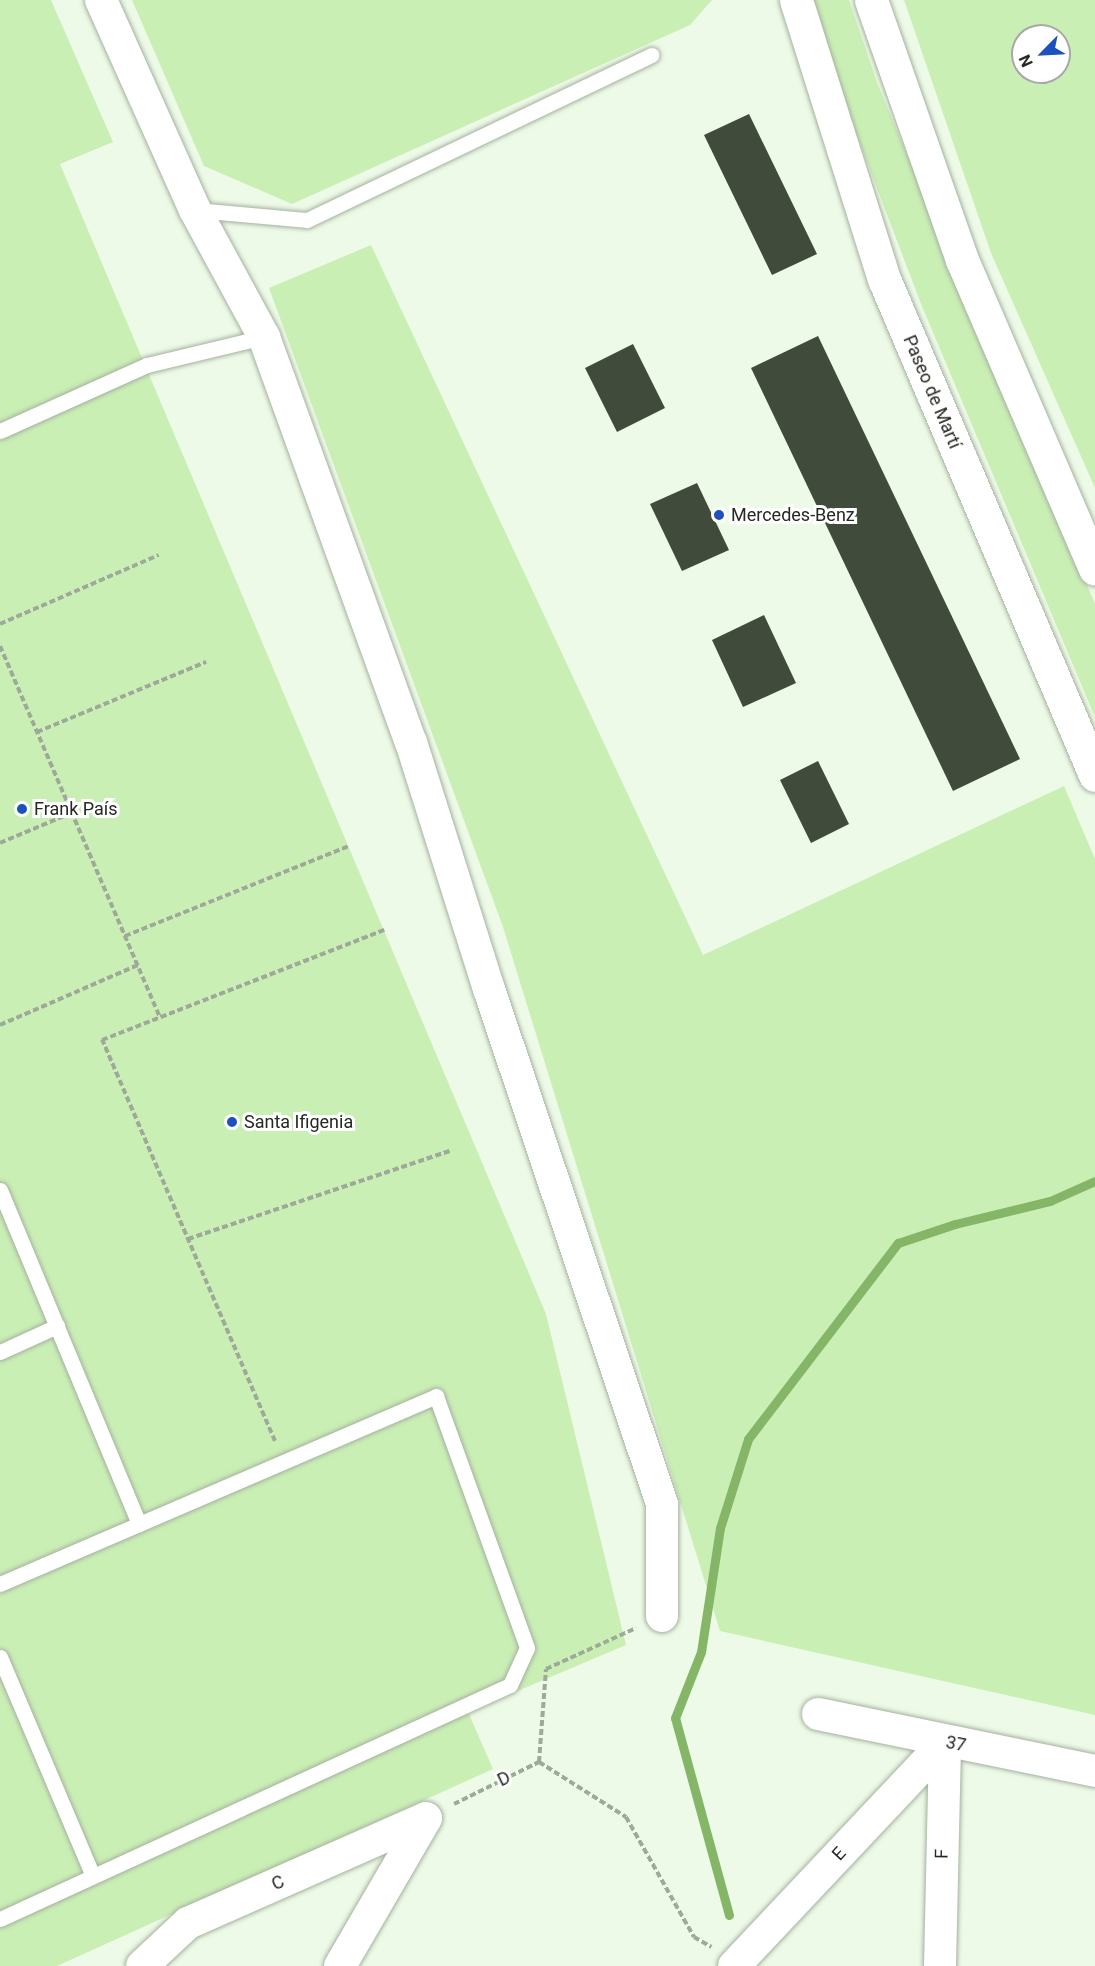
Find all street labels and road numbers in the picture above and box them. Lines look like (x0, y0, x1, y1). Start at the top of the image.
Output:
street label: Paseo de Martí (898, 332, 966, 452)
street label: 37 (944, 1731, 968, 1757)
street label: D (494, 1767, 514, 1791)
street label: E (828, 1843, 850, 1865)
street label: F (931, 1849, 953, 1859)
street label: C (268, 1871, 288, 1895)

